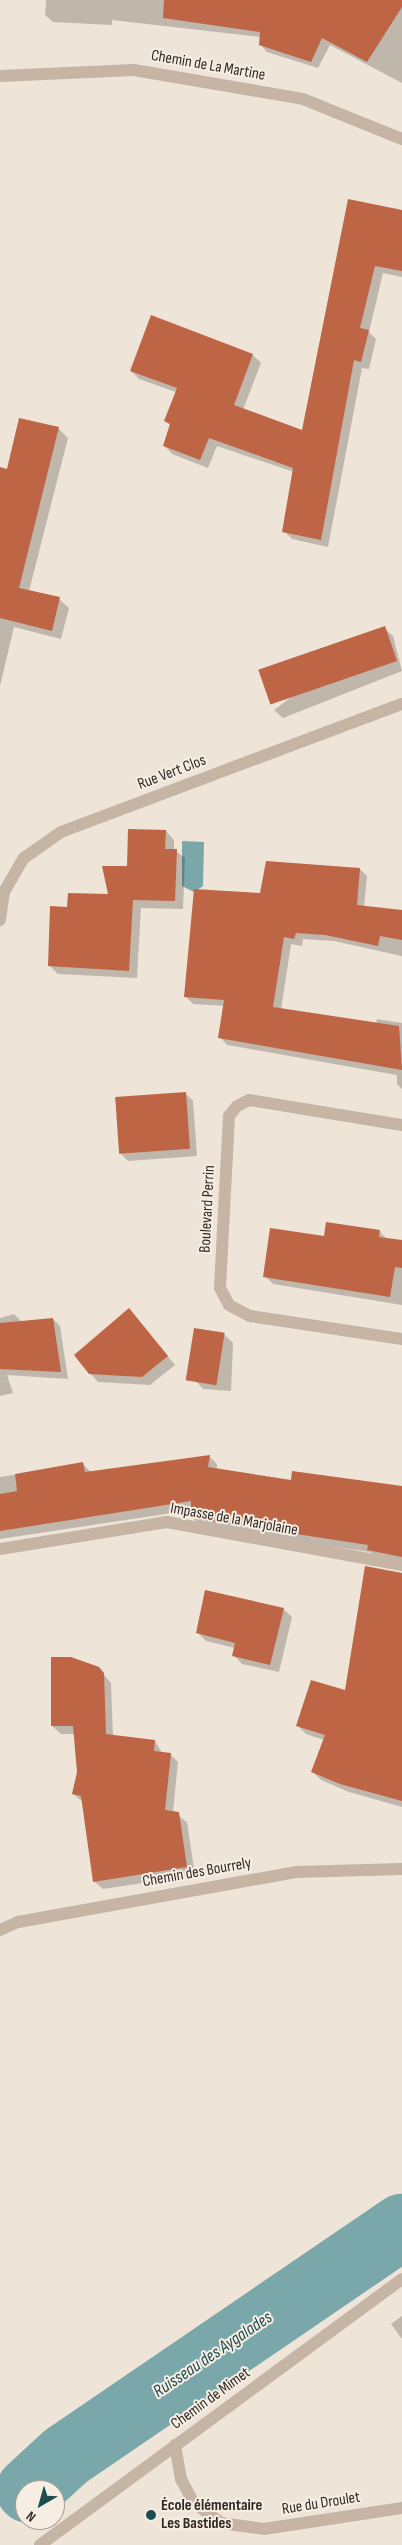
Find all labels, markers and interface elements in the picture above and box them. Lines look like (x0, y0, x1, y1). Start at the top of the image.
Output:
street label: Chemin de La Martine (149, 47, 267, 85)
street label: Rue Vert Clos (135, 751, 209, 795)
street label: Boulevard Perrin (196, 1165, 220, 1253)
street label: Impasse de la Marjolaine (169, 1499, 299, 1541)
street label: Chemin des Bourrely (141, 1854, 253, 1892)
water label: Ruisseau des Aygalades (149, 2307, 277, 2403)
street label: Chemin de Mimet (168, 2364, 254, 2434)
north arrow (15, 2480, 65, 2530)
street label: Rue du Droulet (281, 2488, 361, 2520)
place label: École élémentaire Les Bastides (161, 2496, 262, 2534)
text: N (23, 2507, 39, 2525)
marker: École élémentaire Les Bastides (145, 2509, 157, 2521)

